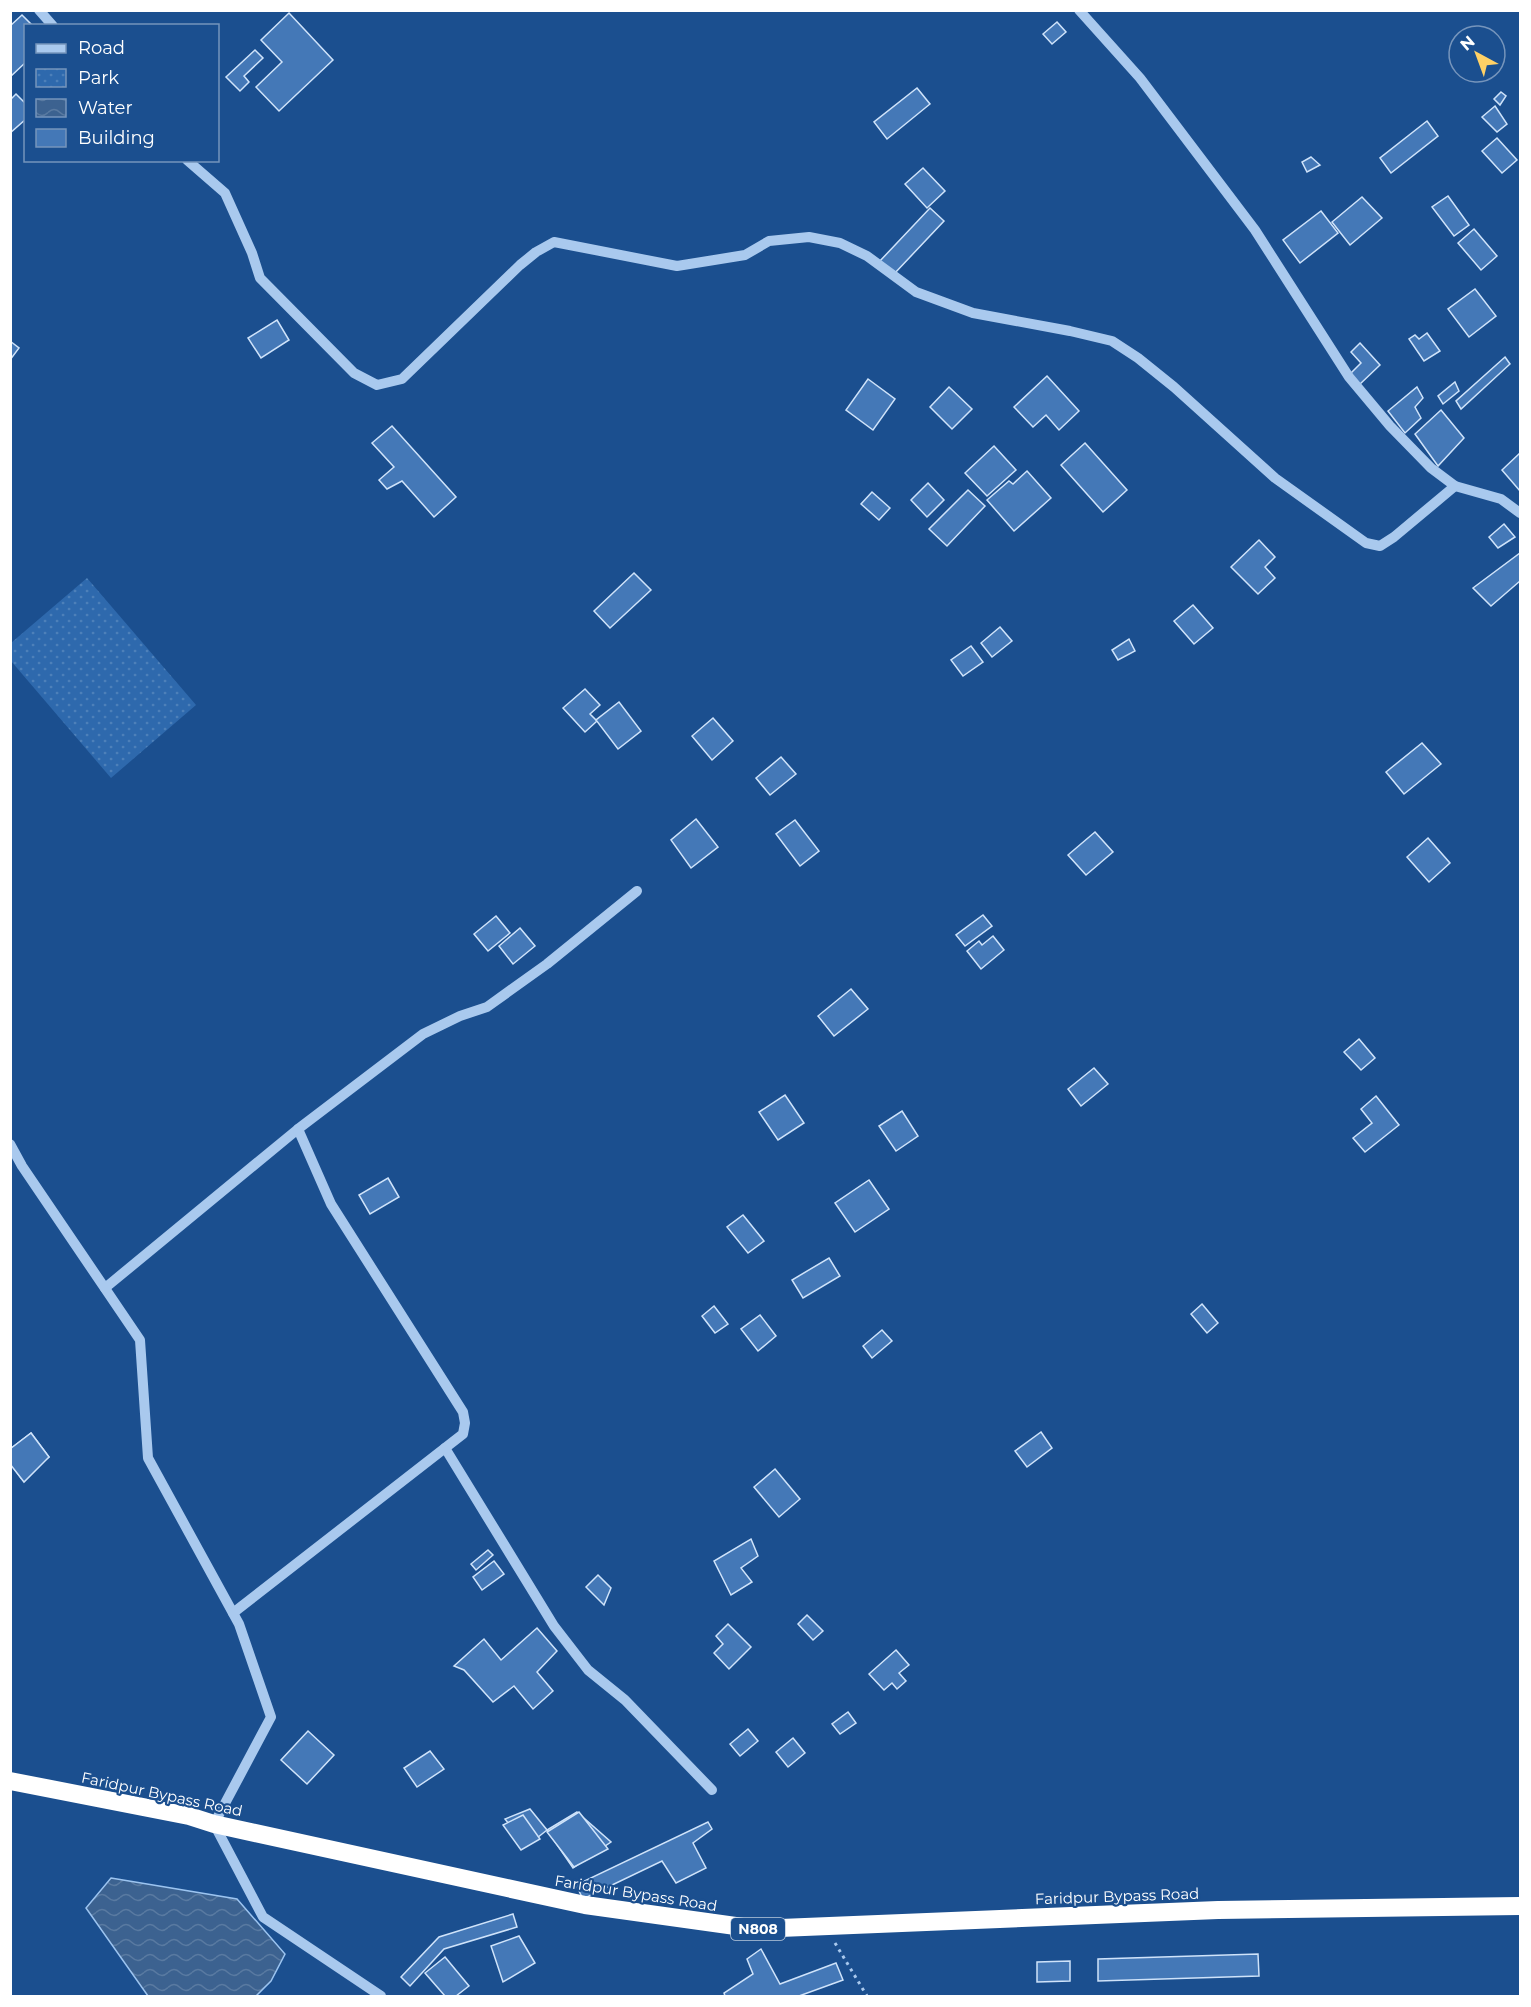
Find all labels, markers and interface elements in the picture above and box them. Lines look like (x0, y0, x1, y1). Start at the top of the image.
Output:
legend (24, 24, 219, 162)
north arrow (1447, 24, 1507, 84)
text: N (1456, 32, 1479, 54)
text: Road (78, 37, 125, 59)
text: Park (78, 67, 119, 89)
text: Water (78, 97, 133, 119)
text: Building (78, 127, 155, 149)
street label: Faridpur Bypass Road (80, 1768, 244, 1820)
street label: Faridpur Bypass Road (553, 1871, 719, 1915)
street label: Faridpur Bypass Road (1034, 1884, 1200, 1908)
road number: N808 (731, 1918, 785, 1940)

